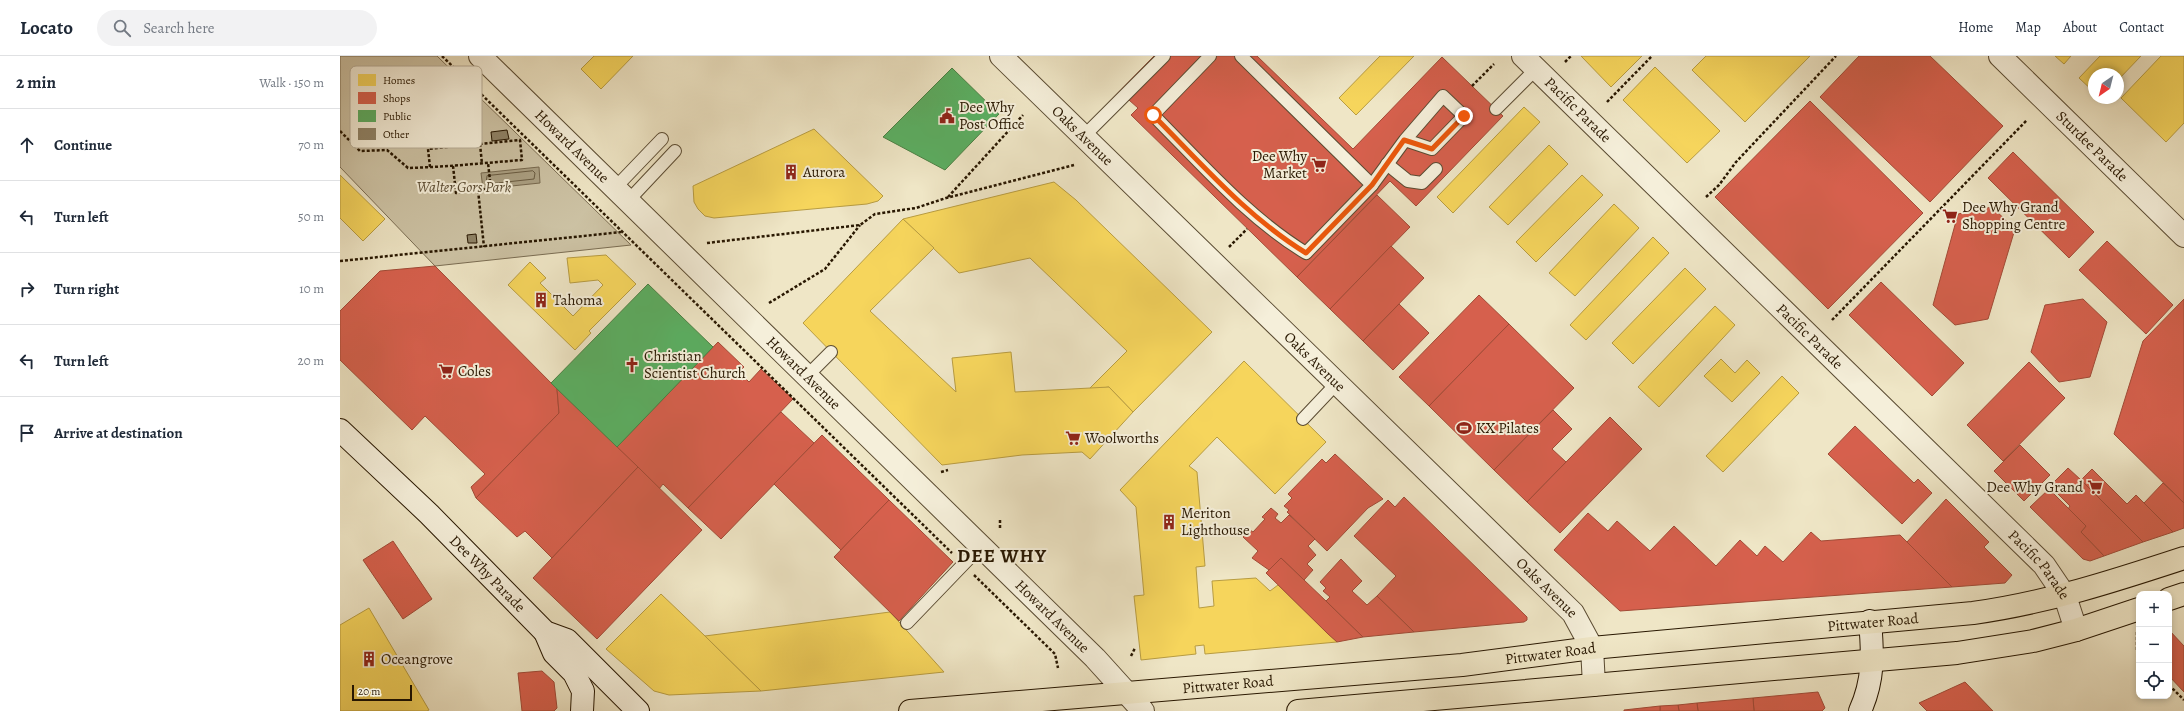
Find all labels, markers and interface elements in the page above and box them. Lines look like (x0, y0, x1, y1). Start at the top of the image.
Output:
search box (97, 10, 377, 46)
text: Locato (20, 15, 73, 41)
icon: search (111, 17, 133, 39)
text: Search here (143, 18, 215, 38)
text: Home (1958, 18, 1993, 37)
text: Map (2015, 18, 2041, 37)
text: About (2063, 18, 2097, 37)
text: Contact (2119, 18, 2164, 37)
legend (350, 66, 482, 148)
north arrow (2088, 68, 2124, 104)
text: 2 min (16, 71, 56, 94)
text: Homes (383, 73, 415, 88)
street label: Pacific Parade (1540, 73, 1616, 147)
text: Walk · 150 m (259, 74, 324, 91)
text: Shops (383, 91, 410, 106)
place label: Dee Why Post Office (959, 97, 1025, 134)
street label: Oaks Avenue (1048, 101, 1118, 170)
street label: Howard Avenue (531, 105, 614, 187)
route start (1144, 106, 1162, 124)
street label: Sturdee Parade (2052, 106, 2133, 186)
public building icon: Dee Why Post Office (938, 107, 956, 125)
route end (1455, 107, 1473, 125)
text: Public (383, 109, 411, 124)
text: Other (383, 127, 409, 142)
icon: ahead (16, 134, 38, 156)
text: Continue (54, 135, 112, 155)
text: 70 m (298, 136, 324, 153)
place label: Dee Why Market (1252, 146, 1307, 183)
supermarket icon: Dee Why Market (1310, 156, 1328, 174)
place label: Aurora (802, 162, 845, 182)
building icon: Aurora (782, 163, 800, 181)
park label: Walter Gors Park (417, 177, 512, 197)
place label: Dee Why Grand Shopping Centre (1962, 197, 2066, 234)
icon: left (16, 206, 38, 228)
text: Turn left (54, 207, 109, 227)
supermarket icon: Dee Why Grand Shopping Centre (1941, 207, 1959, 225)
text: 50 m (298, 208, 324, 225)
icon: right (16, 278, 38, 300)
text: Turn right (54, 279, 119, 299)
text: 10 m (299, 280, 324, 297)
place label: Tahoma (553, 290, 602, 310)
building icon: Tahoma (532, 291, 550, 309)
street label: Pacific Parade (1772, 299, 1848, 374)
street label: Oaks Avenue (1280, 327, 1350, 396)
street label: Howard Avenue (762, 332, 846, 414)
place label: Christian Scientist Church (644, 346, 746, 383)
icon: left (16, 350, 38, 372)
text: Turn left (54, 351, 109, 371)
text: 20 m (298, 352, 324, 369)
church icon: Christian Scientist Church (623, 356, 641, 374)
place label: Coles (458, 361, 491, 381)
supermarket icon: Coles (437, 362, 455, 380)
place label: KX Pilates (1476, 418, 1539, 438)
sports icon: KX Pilates (1455, 419, 1473, 437)
icon: arrive (16, 422, 38, 444)
text: Arrive at destination (54, 423, 183, 443)
place label: Woolworths (1084, 428, 1159, 448)
supermarket icon: Woolworths (1064, 429, 1082, 447)
place label: Dee Why Grand (1986, 477, 2084, 497)
supermarket icon: Dee Why Grand (2086, 478, 2104, 496)
place label: Meriton Lighthouse (1181, 503, 1250, 540)
building icon: Meriton Lighthouse (1160, 513, 1178, 531)
street label: Pacific Parade (2004, 525, 2075, 604)
street label: Dee Why Parade (445, 531, 530, 617)
district label: DEE WHY (957, 543, 1047, 569)
street label: Oaks Avenue (1512, 553, 1582, 622)
street label: Howard Avenue (1011, 575, 1094, 658)
map controls (2136, 591, 2172, 699)
button: + (2136, 591, 2172, 627)
street label: Pittwater Road (1826, 608, 1920, 636)
button: − (2136, 627, 2172, 663)
street label: Pittwater Road (1504, 637, 1598, 669)
place label: Oceangrove (381, 649, 453, 669)
building icon: Oceangrove (360, 650, 378, 668)
button: locate (2136, 663, 2172, 699)
street label: Pittwater Road (1182, 671, 1275, 698)
scale bar (352, 683, 412, 702)
text: 20 m (358, 684, 380, 699)

